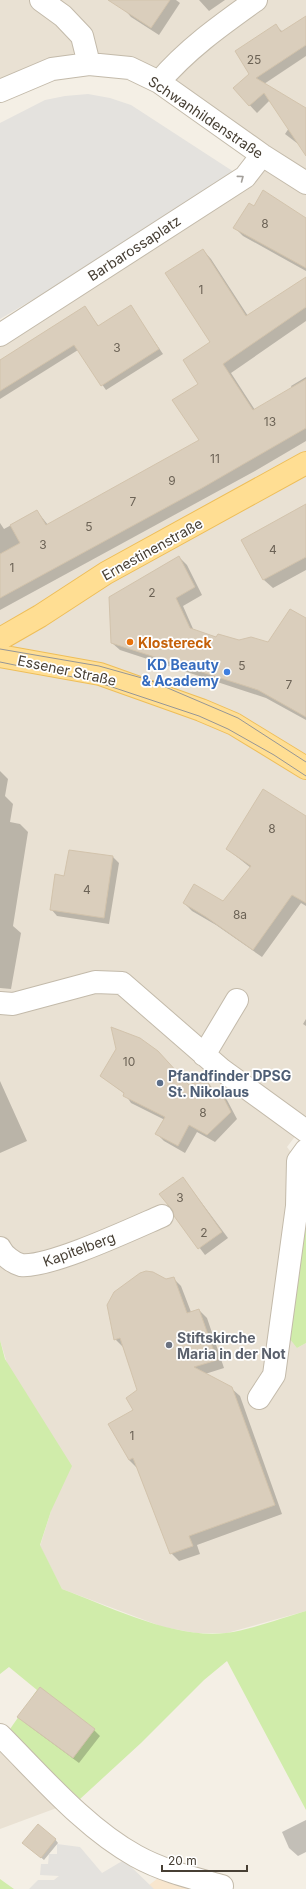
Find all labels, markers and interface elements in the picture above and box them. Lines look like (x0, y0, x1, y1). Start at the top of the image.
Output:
house number: 25 (247, 52, 261, 67)
street label: Schwanhildenstraße (145, 72, 267, 162)
one-way arrow (237, 176, 244, 183)
street label: Barbarossaplatz (84, 212, 184, 284)
house number: 8 (261, 216, 269, 231)
house number: 1 (199, 282, 203, 297)
house number: 3 (113, 340, 121, 355)
house number: 13 (264, 414, 276, 429)
house number: 11 (210, 451, 220, 466)
house number: 9 (168, 473, 176, 488)
house number: 7 (130, 494, 137, 509)
street label: Ernestinenstraße (99, 514, 205, 584)
house number: 5 (85, 519, 93, 534)
house number: 3 (39, 537, 47, 552)
house number: 4 (269, 542, 277, 557)
house number: 1 (10, 560, 14, 575)
house number: 2 (148, 585, 156, 600)
place label: Klostereck (138, 634, 213, 651)
marker: Klostereck (125, 637, 135, 647)
street label: Essener Straße (16, 651, 118, 689)
place label: KD Beauty & Academy (142, 656, 220, 689)
house number: 5 (238, 658, 246, 673)
marker: KD Beauty & Academy (222, 667, 232, 677)
house number: 7 (286, 677, 293, 692)
house number: 8 (268, 821, 276, 836)
house number: 4 (83, 882, 91, 897)
house number: 8a (233, 907, 247, 922)
house number: 10 (123, 1054, 135, 1069)
place label: Pfandfinder DPSG St. Nikolaus (168, 1067, 291, 1100)
marker: Pfandfinder DPSG St. Nikolaus (155, 1078, 165, 1088)
house number: 8 (199, 1105, 207, 1120)
house number: 3 (176, 1190, 184, 1205)
house number: 2 (200, 1225, 208, 1240)
street label: Kapitelberg (41, 1228, 117, 1270)
place label: Stiftskirche Maria in der Not (177, 1329, 286, 1362)
marker: Stiftskirche Maria in der Not (164, 1340, 174, 1350)
house number: 1 (130, 1428, 134, 1443)
scale bar (162, 1847, 247, 1873)
text: 20 m (168, 1853, 197, 1868)

